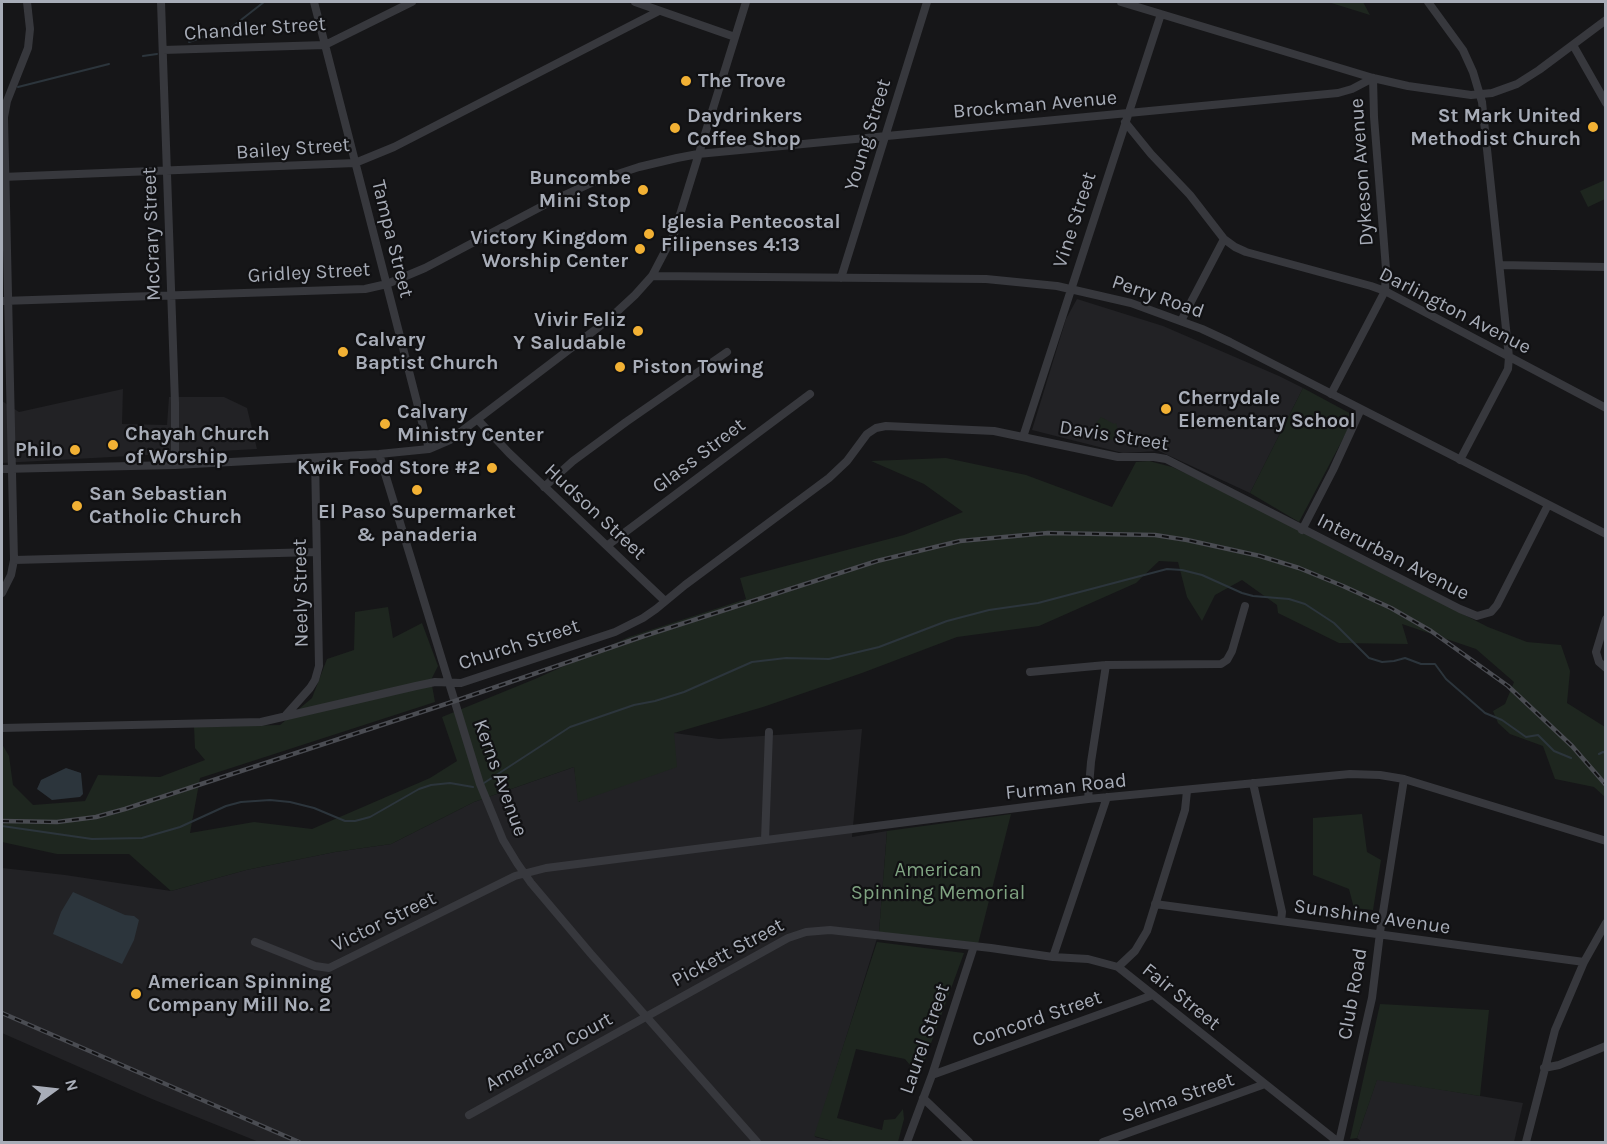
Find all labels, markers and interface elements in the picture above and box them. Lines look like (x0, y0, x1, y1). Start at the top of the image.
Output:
street label: Chandler Street (183, 12, 327, 46)
place label: The Trove (698, 69, 786, 93)
marker: The Trove (679, 74, 693, 88)
street label: Young Street (840, 76, 896, 194)
street label: Brockman Avenue (952, 86, 1118, 124)
street label: Dykeson Avenue (1345, 97, 1379, 247)
place label: Daydrinkers Coffee Shop (687, 104, 802, 151)
place label: St Mark United Methodist Church (1410, 104, 1581, 151)
marker: St Mark United Methodist Church (1586, 120, 1600, 134)
marker: Daydrinkers Coffee Shop (668, 121, 682, 135)
street label: Bailey Street (235, 133, 351, 165)
place label: Buncombe Mini Stop (529, 166, 631, 213)
street label: McCrary Street (138, 167, 166, 301)
street label: Vine Street (1048, 169, 1102, 271)
street label: Tampa Street (366, 178, 418, 300)
marker: Buncombe Mini Stop (636, 183, 650, 197)
place label: Iglesia Pentecostal Filipenses 4:13 (661, 210, 841, 257)
place label: Victory Kingdom Worship Center (470, 226, 628, 273)
marker: Iglesia Pentecostal Filipenses 4:13 (642, 227, 656, 241)
marker: Victory Kingdom Worship Center (633, 242, 647, 256)
street label: Gridley Street (247, 258, 371, 288)
street label: Darlington Avenue (1375, 262, 1535, 360)
street label: Perry Road (1109, 270, 1207, 324)
place label: Vivir Feliz Y Saludable (513, 308, 626, 355)
marker: Vivir Feliz Y Saludable (631, 324, 645, 338)
place label: Calvary Baptist Church (355, 328, 498, 375)
marker: Calvary Baptist Church (336, 345, 350, 359)
place label: Piston Towing (632, 355, 763, 379)
marker: Piston Towing (613, 360, 627, 374)
place label: Cherrydale Elementary School (1178, 386, 1356, 433)
place label: Calvary Ministry Center (397, 400, 544, 447)
marker: Cherrydale Elementary School (1159, 402, 1173, 416)
street label: Glass Street (648, 413, 750, 499)
street label: Davis Street (1058, 416, 1170, 456)
marker: Calvary Ministry Center (378, 417, 392, 431)
place label: Chayah Church of Worship (125, 422, 270, 469)
place label: Philo (15, 438, 63, 462)
marker: Chayah Church of Worship (106, 438, 120, 452)
marker: Philo (68, 443, 82, 457)
place label: Kwik Food Store #2 (297, 456, 480, 480)
street label: Hudson Street (539, 459, 651, 565)
marker: Kwik Food Store #2 (485, 461, 499, 475)
place label: San Sebastian Catholic Church (89, 482, 242, 529)
marker: El Paso Supermarket & panaderia (410, 483, 424, 497)
marker: San Sebastian Catholic Church (70, 499, 84, 513)
place label: El Paso Supermarket & panaderia (318, 500, 516, 547)
street label: Interurban Avenue (1313, 508, 1473, 606)
street label: Neely Street (288, 538, 314, 648)
street label: Church Street (456, 614, 582, 676)
street label: Kerns Avenue (468, 716, 532, 840)
street label: Furman Road (1004, 769, 1128, 805)
park label: American Spinning Memorial (851, 858, 1025, 905)
street label: Victor Street (328, 886, 440, 958)
street label: Sunshine Avenue (1292, 894, 1452, 940)
street label: Pickett Street (668, 913, 788, 993)
street label: Club Road (1333, 946, 1373, 1042)
street label: Fair Street (1137, 958, 1225, 1036)
place label: American Spinning Company Mill No. 2 (148, 970, 331, 1017)
street label: Laurel Street (895, 981, 955, 1097)
street label: Concord Street (969, 986, 1105, 1052)
marker: American Spinning Company Mill No. 2 (129, 987, 143, 1001)
street label: American Court (481, 1007, 617, 1097)
north arrow (24, 1060, 84, 1120)
street label: Selma Street (1119, 1068, 1237, 1128)
text: N (61, 1077, 83, 1093)

